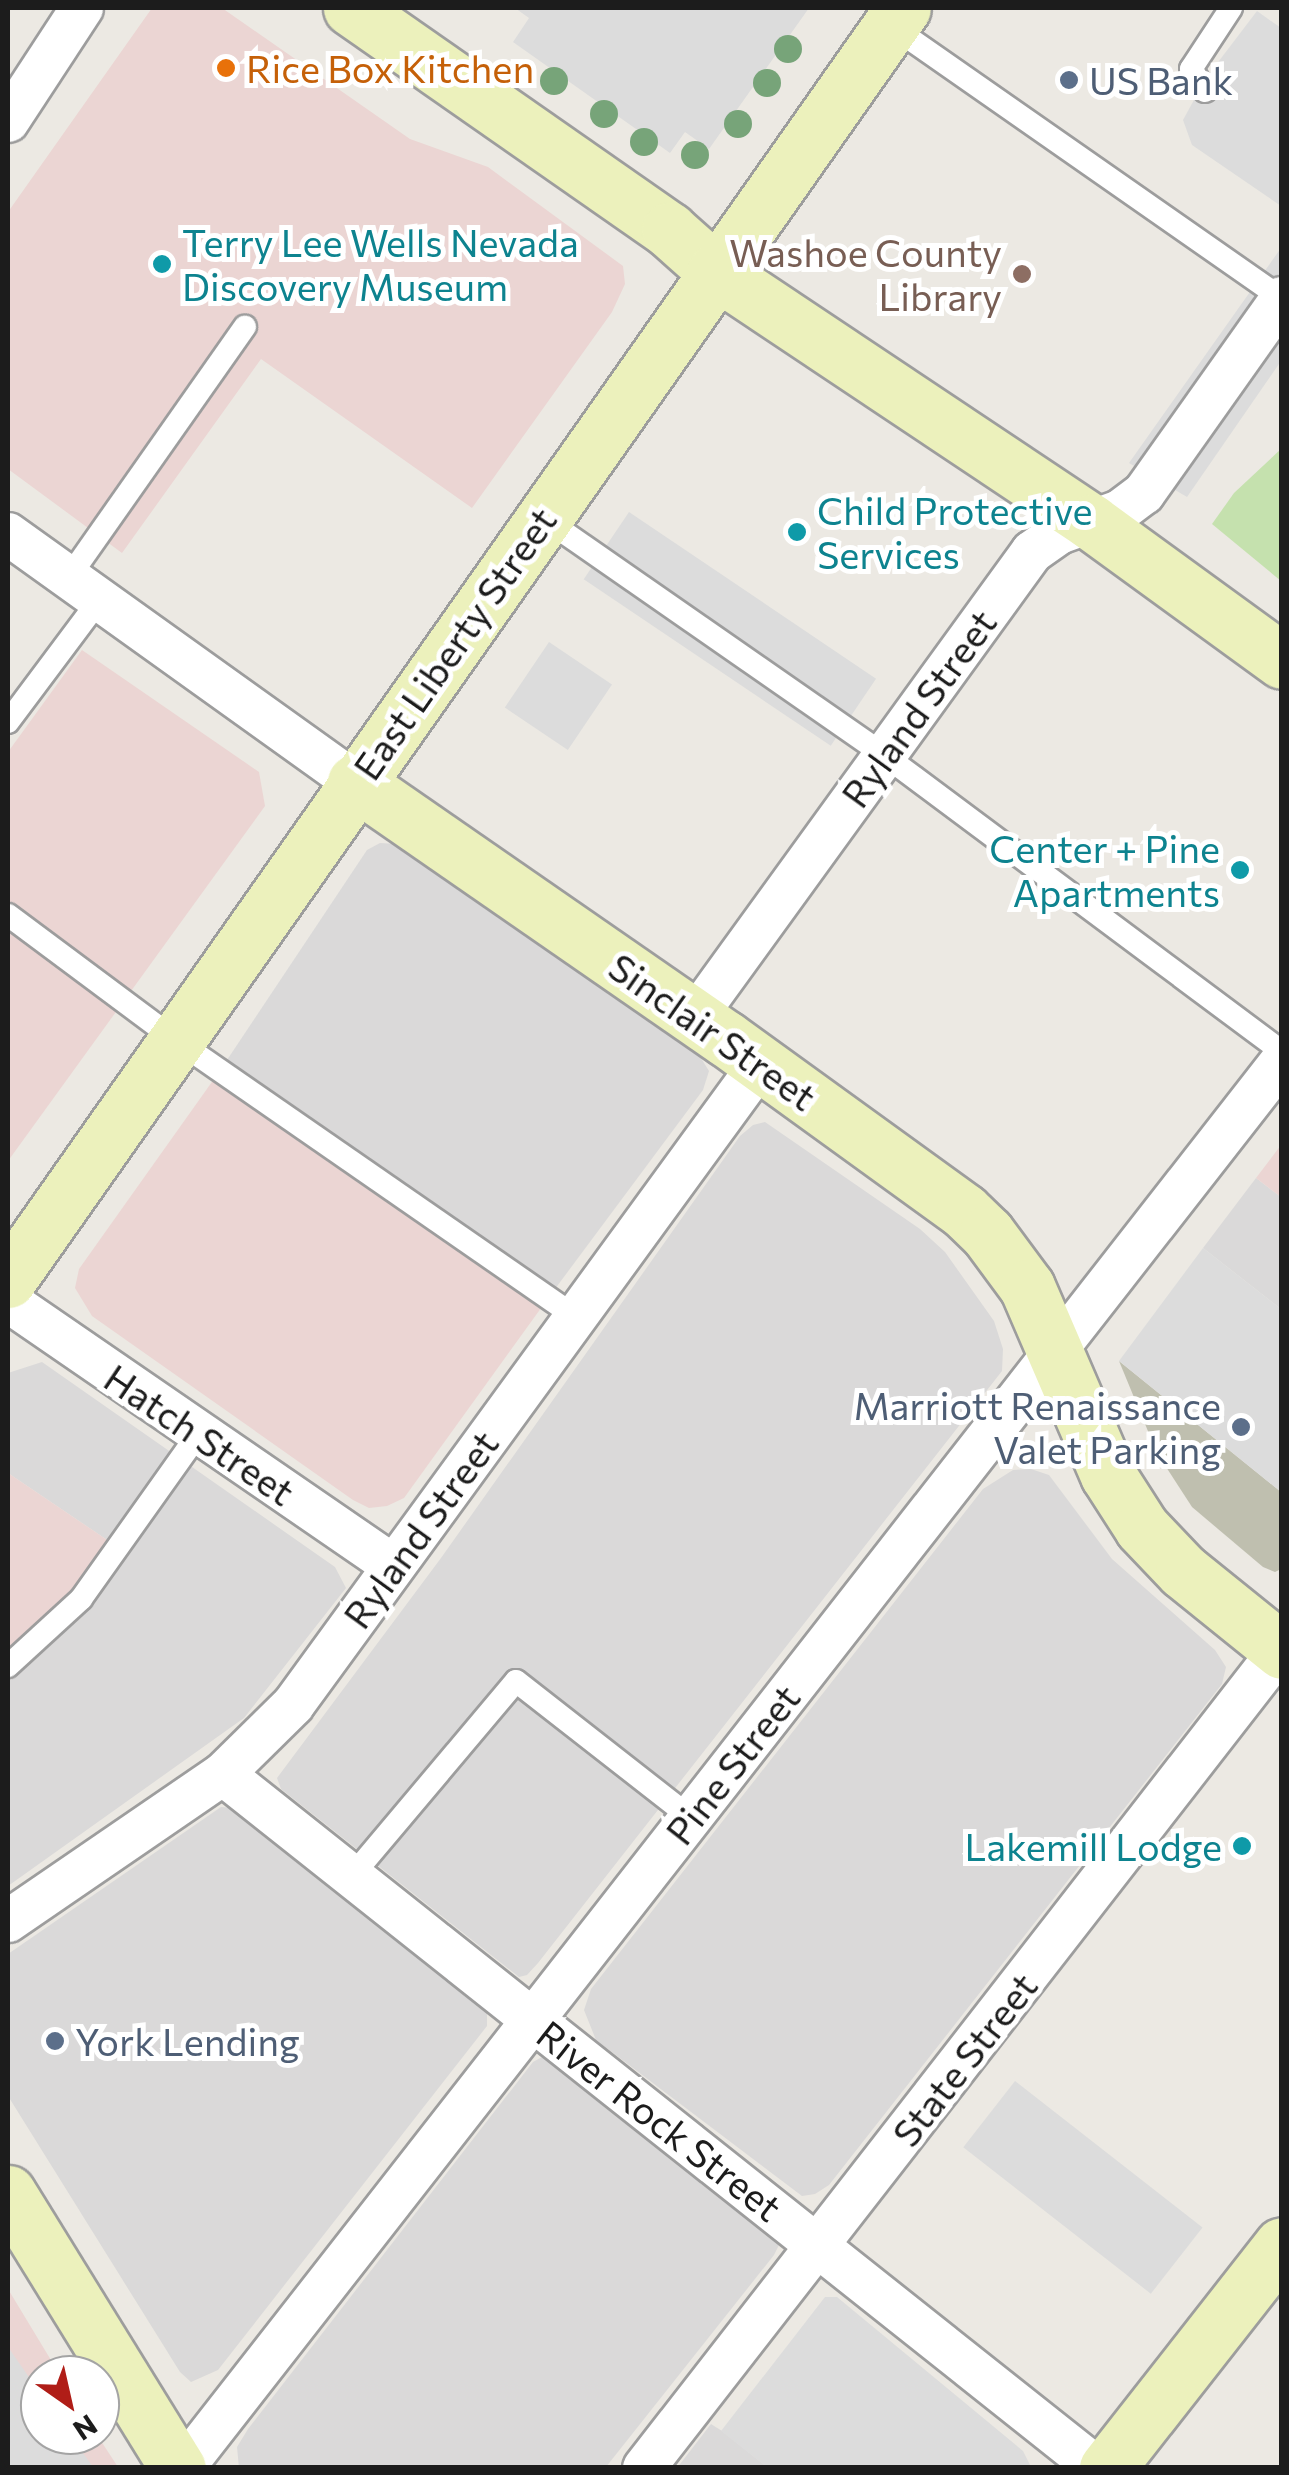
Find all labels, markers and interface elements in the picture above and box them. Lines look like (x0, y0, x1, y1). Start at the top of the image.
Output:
place label: Rice Box Kitchen (246, 45, 534, 91)
marker: Rice Box Kitchen (215, 57, 237, 79)
place label: US Bank (1089, 57, 1233, 103)
marker: US Bank (1058, 69, 1080, 91)
place label: Terry Lee Wells Nevada Discovery Museum (182, 219, 579, 308)
place label: Washoe County Library (729, 229, 1002, 318)
marker: Terry Lee Wells Nevada Discovery Museum (151, 253, 173, 275)
marker: Washoe County Library (1011, 263, 1033, 285)
place label: Child Protective Services (817, 487, 1093, 576)
street label: East Liberty Street (343, 498, 565, 788)
marker: Child Protective Services (786, 521, 808, 543)
street label: Ryland Street (831, 600, 1005, 816)
place label: Center + Pine Apartments (989, 825, 1220, 914)
marker: Center + Pine Apartments (1229, 859, 1251, 881)
street label: Sinclair Street (601, 943, 825, 1119)
street label: Hatch Street (97, 1354, 303, 1514)
place label: Marriott Renaissance Valet Parking (853, 1382, 1221, 1472)
marker: Marriott Renaissance Valet Parking (1230, 1416, 1252, 1438)
street label: Ryland Street (333, 1421, 507, 1637)
street label: Pine Street (656, 1675, 808, 1853)
place label: Lakemill Lodge (964, 1823, 1222, 1869)
marker: Lakemill Lodge (1231, 1835, 1253, 1857)
street label: State Street (882, 1963, 1046, 2155)
street label: River Rock Street (529, 2010, 791, 2230)
place label: York Lending (75, 2018, 300, 2064)
marker: York Lending (44, 2030, 66, 2052)
north arrow (20, 2355, 120, 2455)
text: N (67, 2408, 104, 2448)

